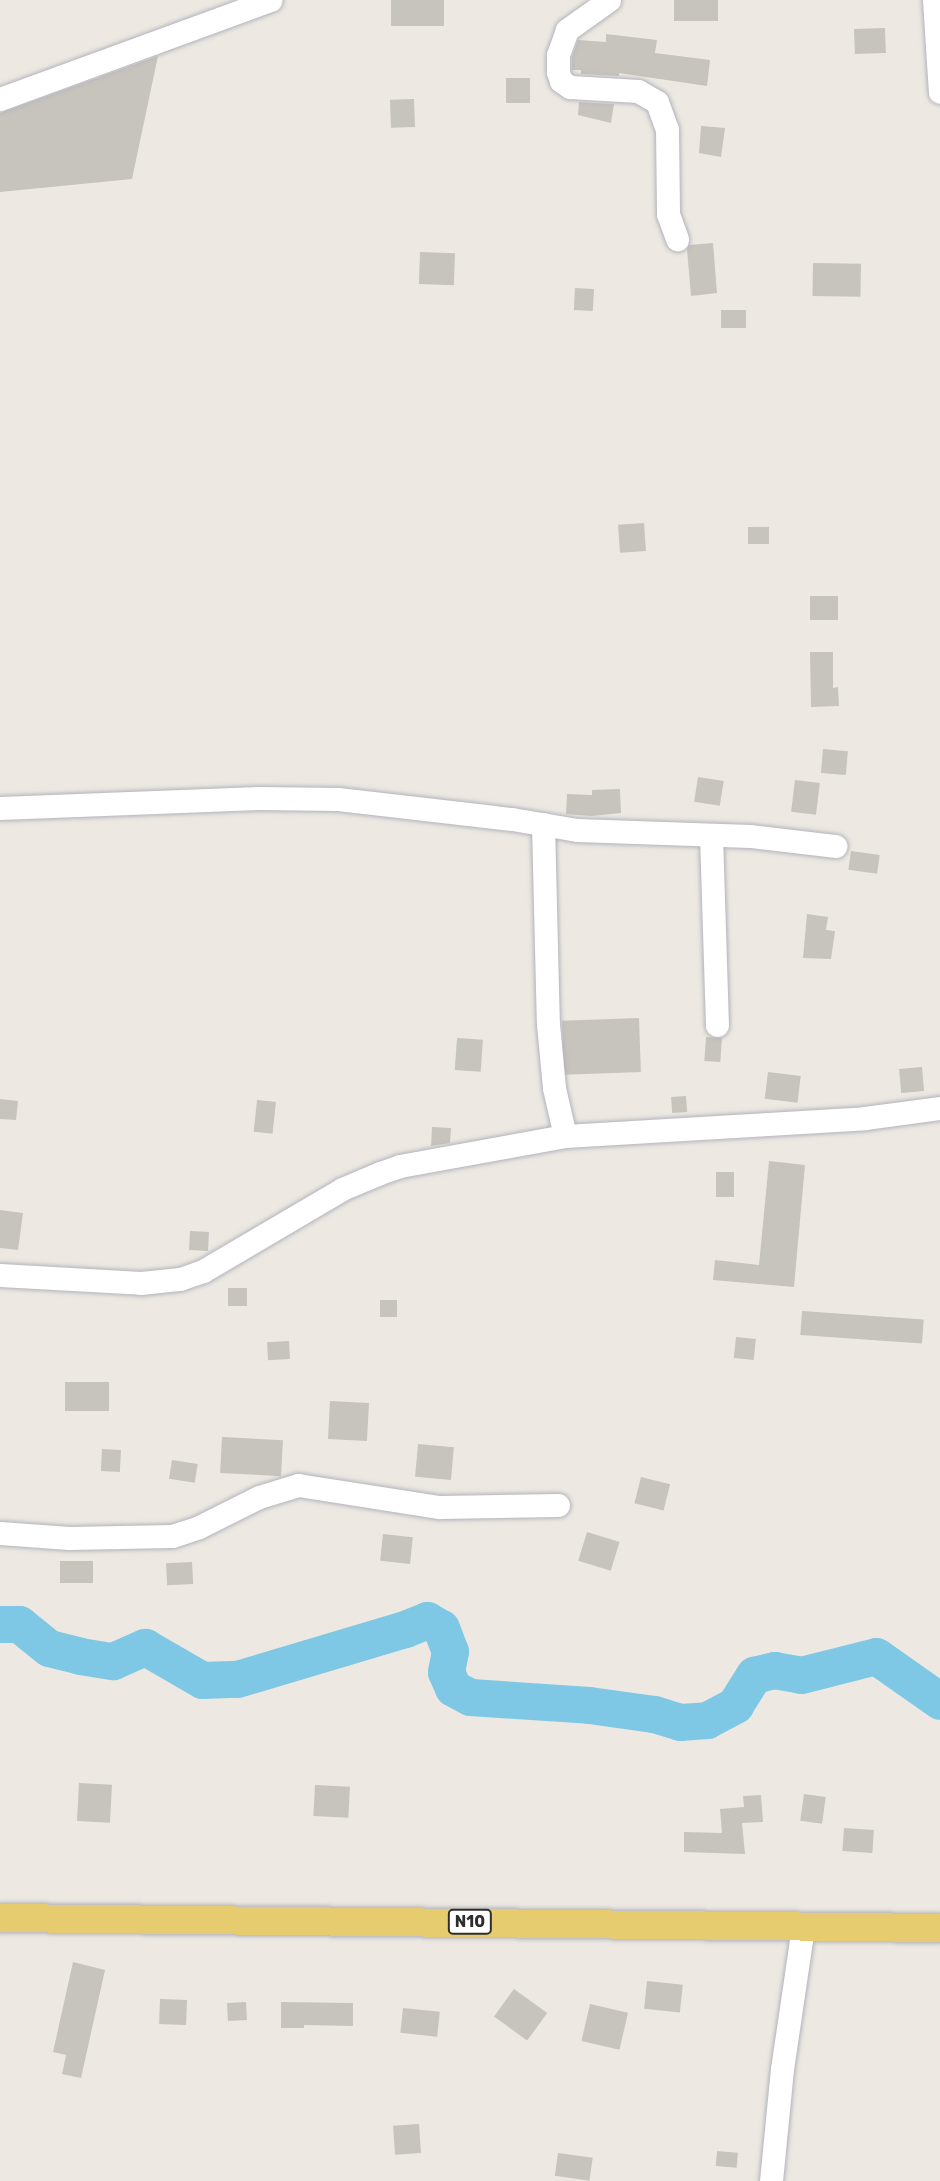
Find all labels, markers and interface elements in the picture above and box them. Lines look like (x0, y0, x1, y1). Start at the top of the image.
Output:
road number: N10 (447, 1910, 493, 1934)

